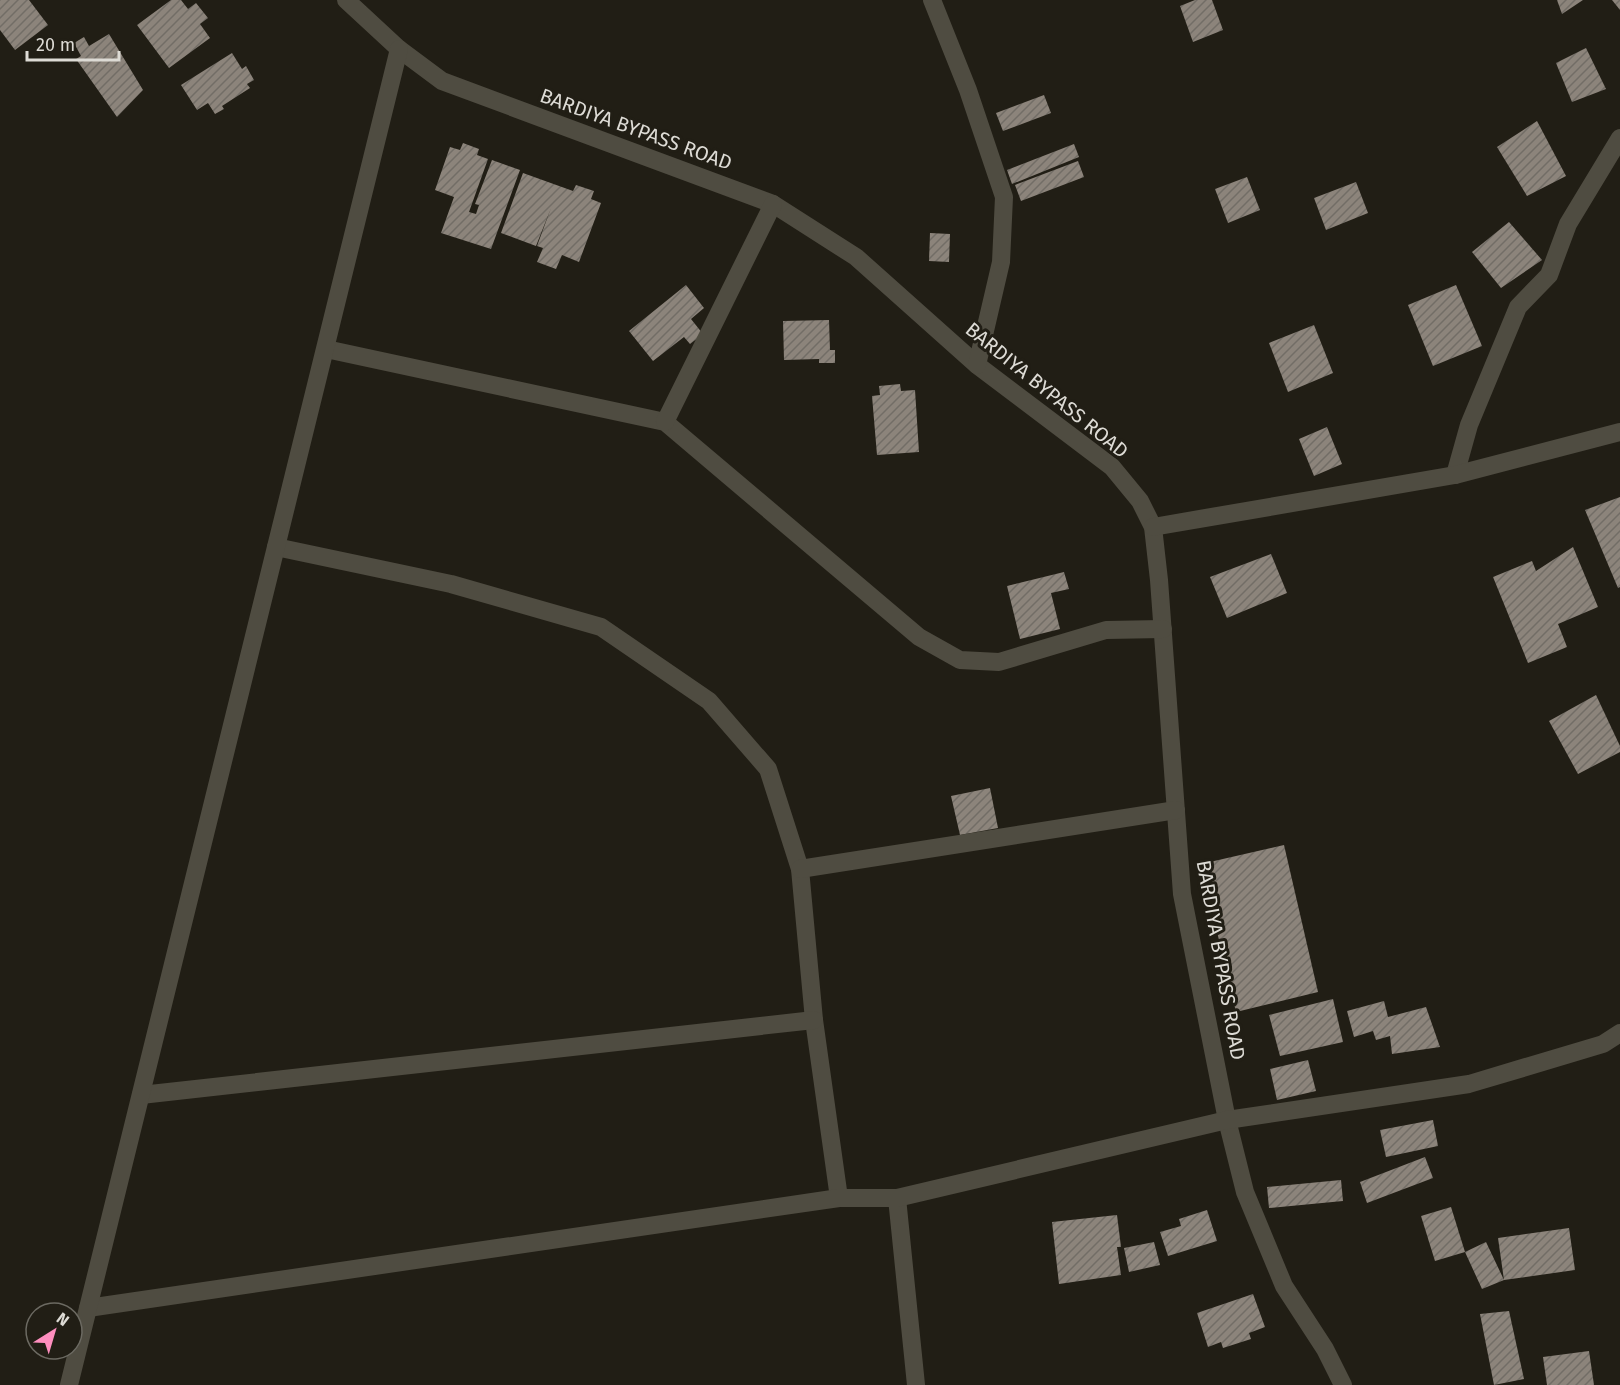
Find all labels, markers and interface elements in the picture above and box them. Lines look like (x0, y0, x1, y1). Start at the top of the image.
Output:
scale bar (27, 24, 118, 62)
text: 20 m (36, 34, 75, 56)
street label: BARDIYA BYPASS ROAD (537, 83, 735, 175)
street label: BARDIYA BYPASS ROAD (961, 317, 1133, 463)
street label: BARDIYA BYPASS ROAD (1192, 858, 1250, 1062)
north arrow (24, 1301, 84, 1361)
text: N (53, 1309, 73, 1330)

